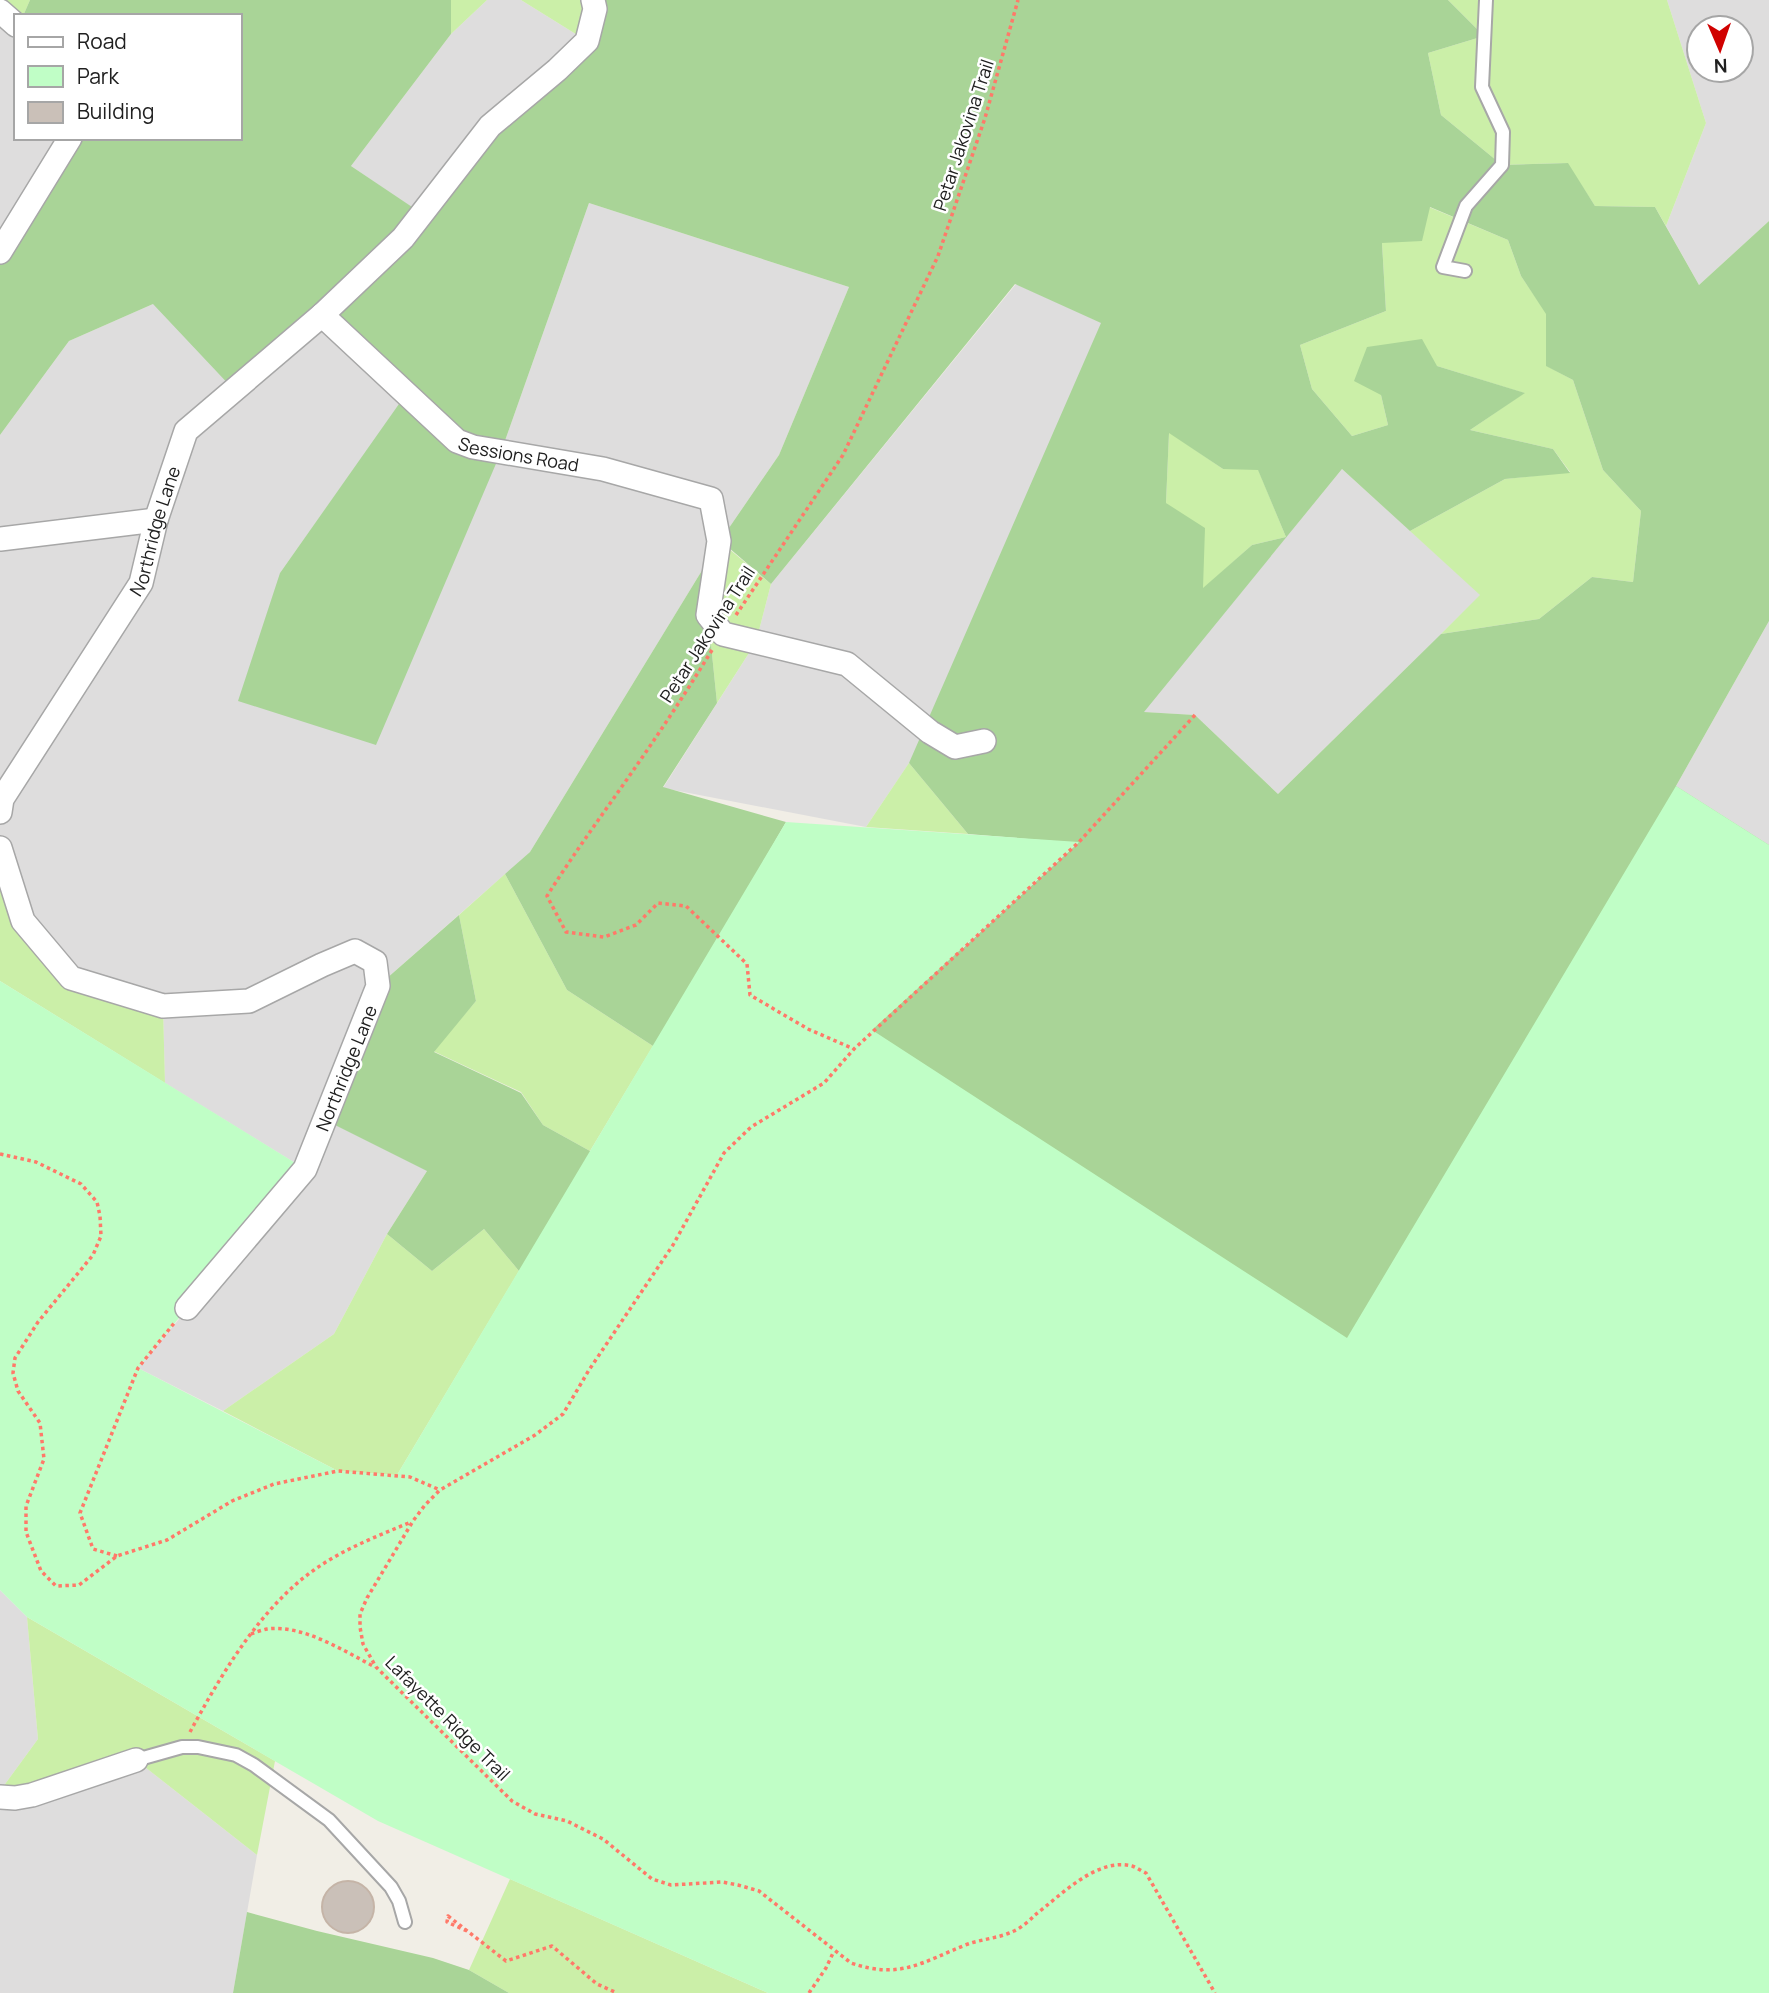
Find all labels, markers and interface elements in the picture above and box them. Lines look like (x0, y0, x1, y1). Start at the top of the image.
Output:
legend (14, 14, 242, 140)
north arrow (1685, 14, 1755, 84)
text: Road (77, 27, 127, 55)
text: N (1713, 53, 1728, 79)
street label: Petar Jakovina Trail (927, 56, 999, 214)
text: Park (77, 62, 119, 90)
text: Building (77, 97, 154, 125)
street label: Sessions Road (455, 431, 581, 477)
street label: Northridge Lane (124, 463, 185, 600)
street label: Petar Jakovina Trail (654, 561, 760, 707)
street label: Northridge Lane (310, 1001, 382, 1135)
street label: Lafayette Ridge Trail (380, 1650, 516, 1786)

